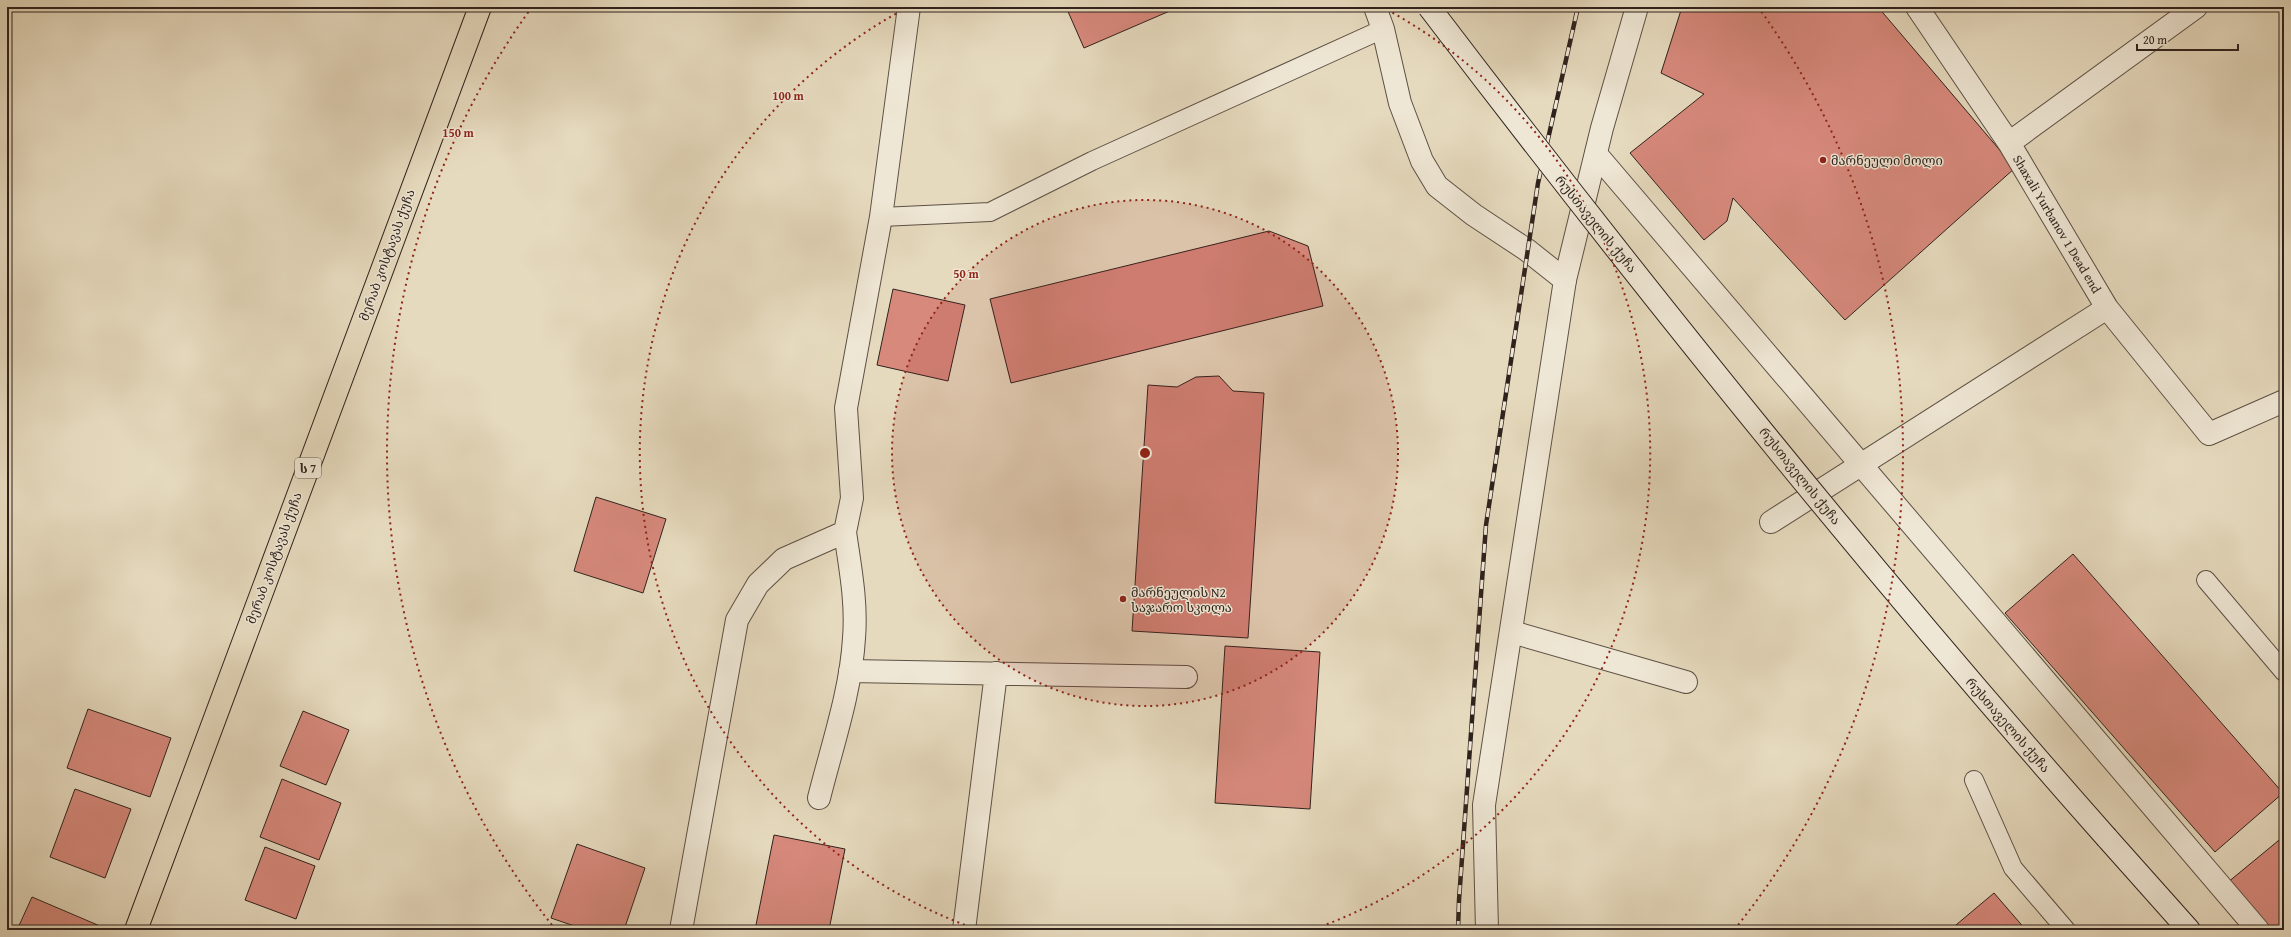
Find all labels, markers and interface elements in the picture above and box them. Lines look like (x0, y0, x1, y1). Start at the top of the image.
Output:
scale bar (2137, 26, 2238, 52)
text: 20 m (2143, 31, 2167, 48)
text: 100 m (772, 87, 805, 104)
text: 150 m (442, 124, 475, 141)
place label: მარნეული მოლი (1831, 151, 1943, 170)
street label: Shaxali Yurbanov 1 Dead end (2008, 151, 2106, 297)
marker: მარნეული მოლი (1818, 155, 1828, 165)
street label: რუსთაველის ქუჩა (1551, 171, 1641, 277)
street label: მერაბ კოსტავას ქუჩა (354, 186, 420, 324)
text: 50 m (953, 265, 979, 282)
street label: რუსთაველის ქუჩა (1755, 423, 1845, 529)
centre of rings (1138, 446, 1152, 460)
road number: ს 7 (295, 458, 321, 478)
street label: მერაბ კოსტავას ქუჩა (241, 489, 307, 627)
place label: მარნეულის N2 საჯარო სკოლა (1131, 583, 1232, 617)
marker: მარნეულის N2 საჯარო სკოლა (1118, 594, 1128, 604)
street label: რუსთაველის ქუჩა (1961, 673, 2055, 777)

